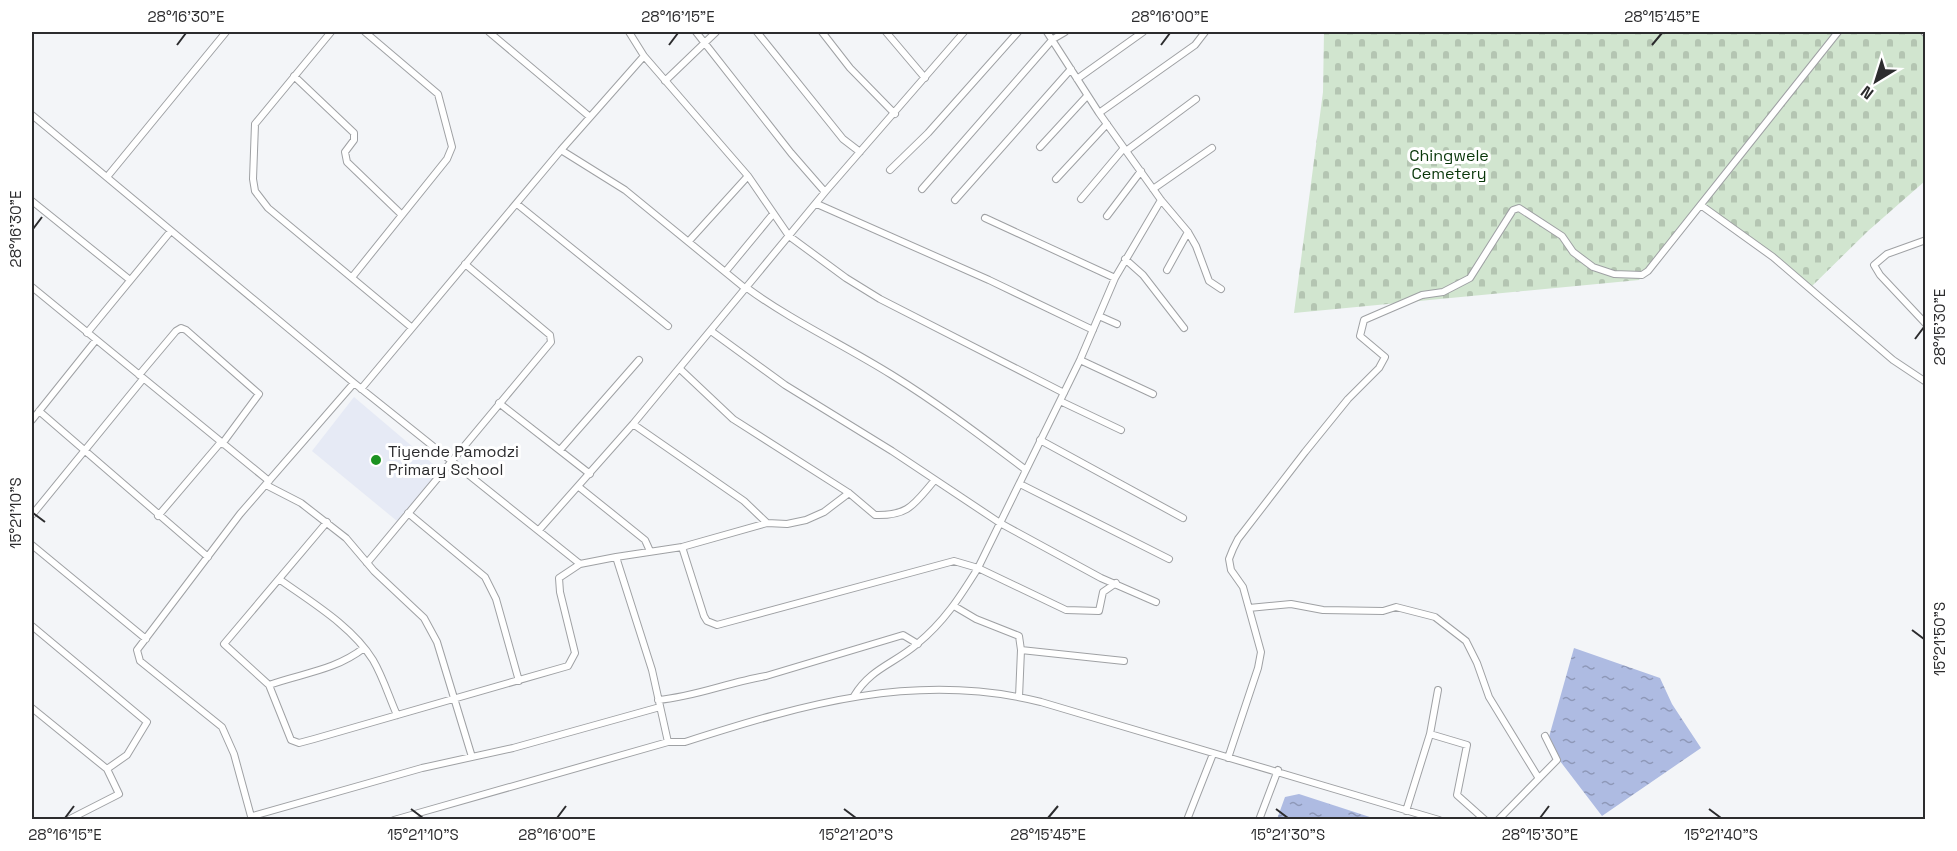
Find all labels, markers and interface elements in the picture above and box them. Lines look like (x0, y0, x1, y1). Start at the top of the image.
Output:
text: 28°16'30"E (148, 7, 224, 26)
text: 28°16'15"E (641, 7, 715, 26)
text: 28°16'00"E (1131, 7, 1209, 26)
text: 28°15'45"E (1624, 7, 1700, 26)
north arrow (1846, 51, 1906, 111)
text: N (1856, 81, 1878, 104)
park label: Chingwele Cemetery (1409, 145, 1489, 184)
text: 28°16'30"E (6, 191, 25, 267)
text: 28°15'30"E (1930, 289, 1949, 365)
place label: Tiyende Pamodzi Primary School (388, 441, 519, 480)
marker: Tiyende Pamodzi Primary School (369, 453, 383, 467)
text: 15°21'10"S (6, 477, 25, 549)
text: 15°21'50"S (1930, 602, 1949, 676)
text: 28°16'15"E (28, 825, 102, 844)
text: 15°21'10"S (387, 825, 459, 844)
text: 28°16'00"E (518, 825, 596, 844)
text: 15°21'20"S (819, 825, 893, 844)
text: 28°15'45"E (1010, 825, 1086, 844)
text: 15°21'30"S (1251, 825, 1325, 844)
text: 28°15'30"E (1502, 825, 1578, 844)
text: 15°21'40"S (1684, 825, 1758, 844)

